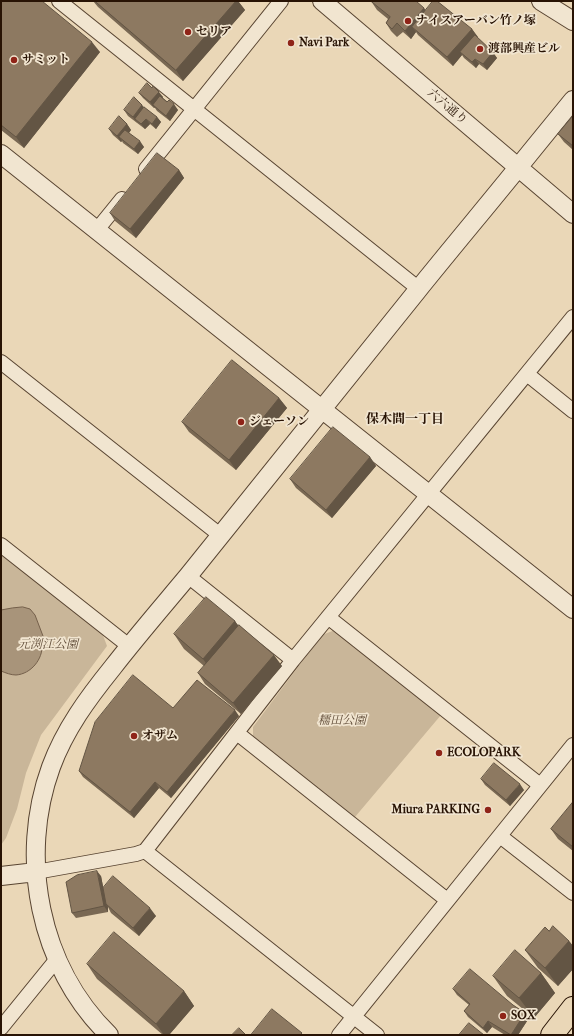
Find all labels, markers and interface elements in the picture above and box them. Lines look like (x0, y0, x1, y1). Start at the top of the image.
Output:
place label: ナイスアーバン竹ノ塚 (416, 14, 536, 28)
marker: ナイスアーバン竹ノ塚 (403, 16, 413, 26)
place label: セリア (196, 25, 232, 39)
marker: セリア (183, 27, 193, 37)
place label: Navi Park (299, 36, 349, 50)
marker: Navi Park (286, 38, 296, 48)
place label: 渡部興産ビル (488, 42, 560, 56)
marker: 渡部興産ビル (475, 44, 485, 54)
place label: サミット (22, 53, 70, 67)
marker: サミット (9, 55, 19, 65)
street label: 六六通り (424, 86, 470, 128)
district label: 保木間一丁目 (366, 412, 444, 428)
place label: ジェーソン (249, 415, 309, 429)
marker: ジェーソン (236, 417, 246, 427)
park label: 元渕江公園 (18, 638, 78, 652)
park label: 糯田公園 (318, 714, 366, 728)
place label: オザム (142, 729, 178, 743)
marker: オザム (129, 731, 139, 741)
place label: ECOLOPARK (447, 746, 520, 760)
marker: ECOLOPARK (434, 748, 444, 758)
place label: Miura PARKING (391, 803, 480, 817)
marker: Miura PARKING (483, 805, 493, 815)
place label: SOX (511, 1009, 536, 1023)
marker: SOX (498, 1011, 508, 1021)

